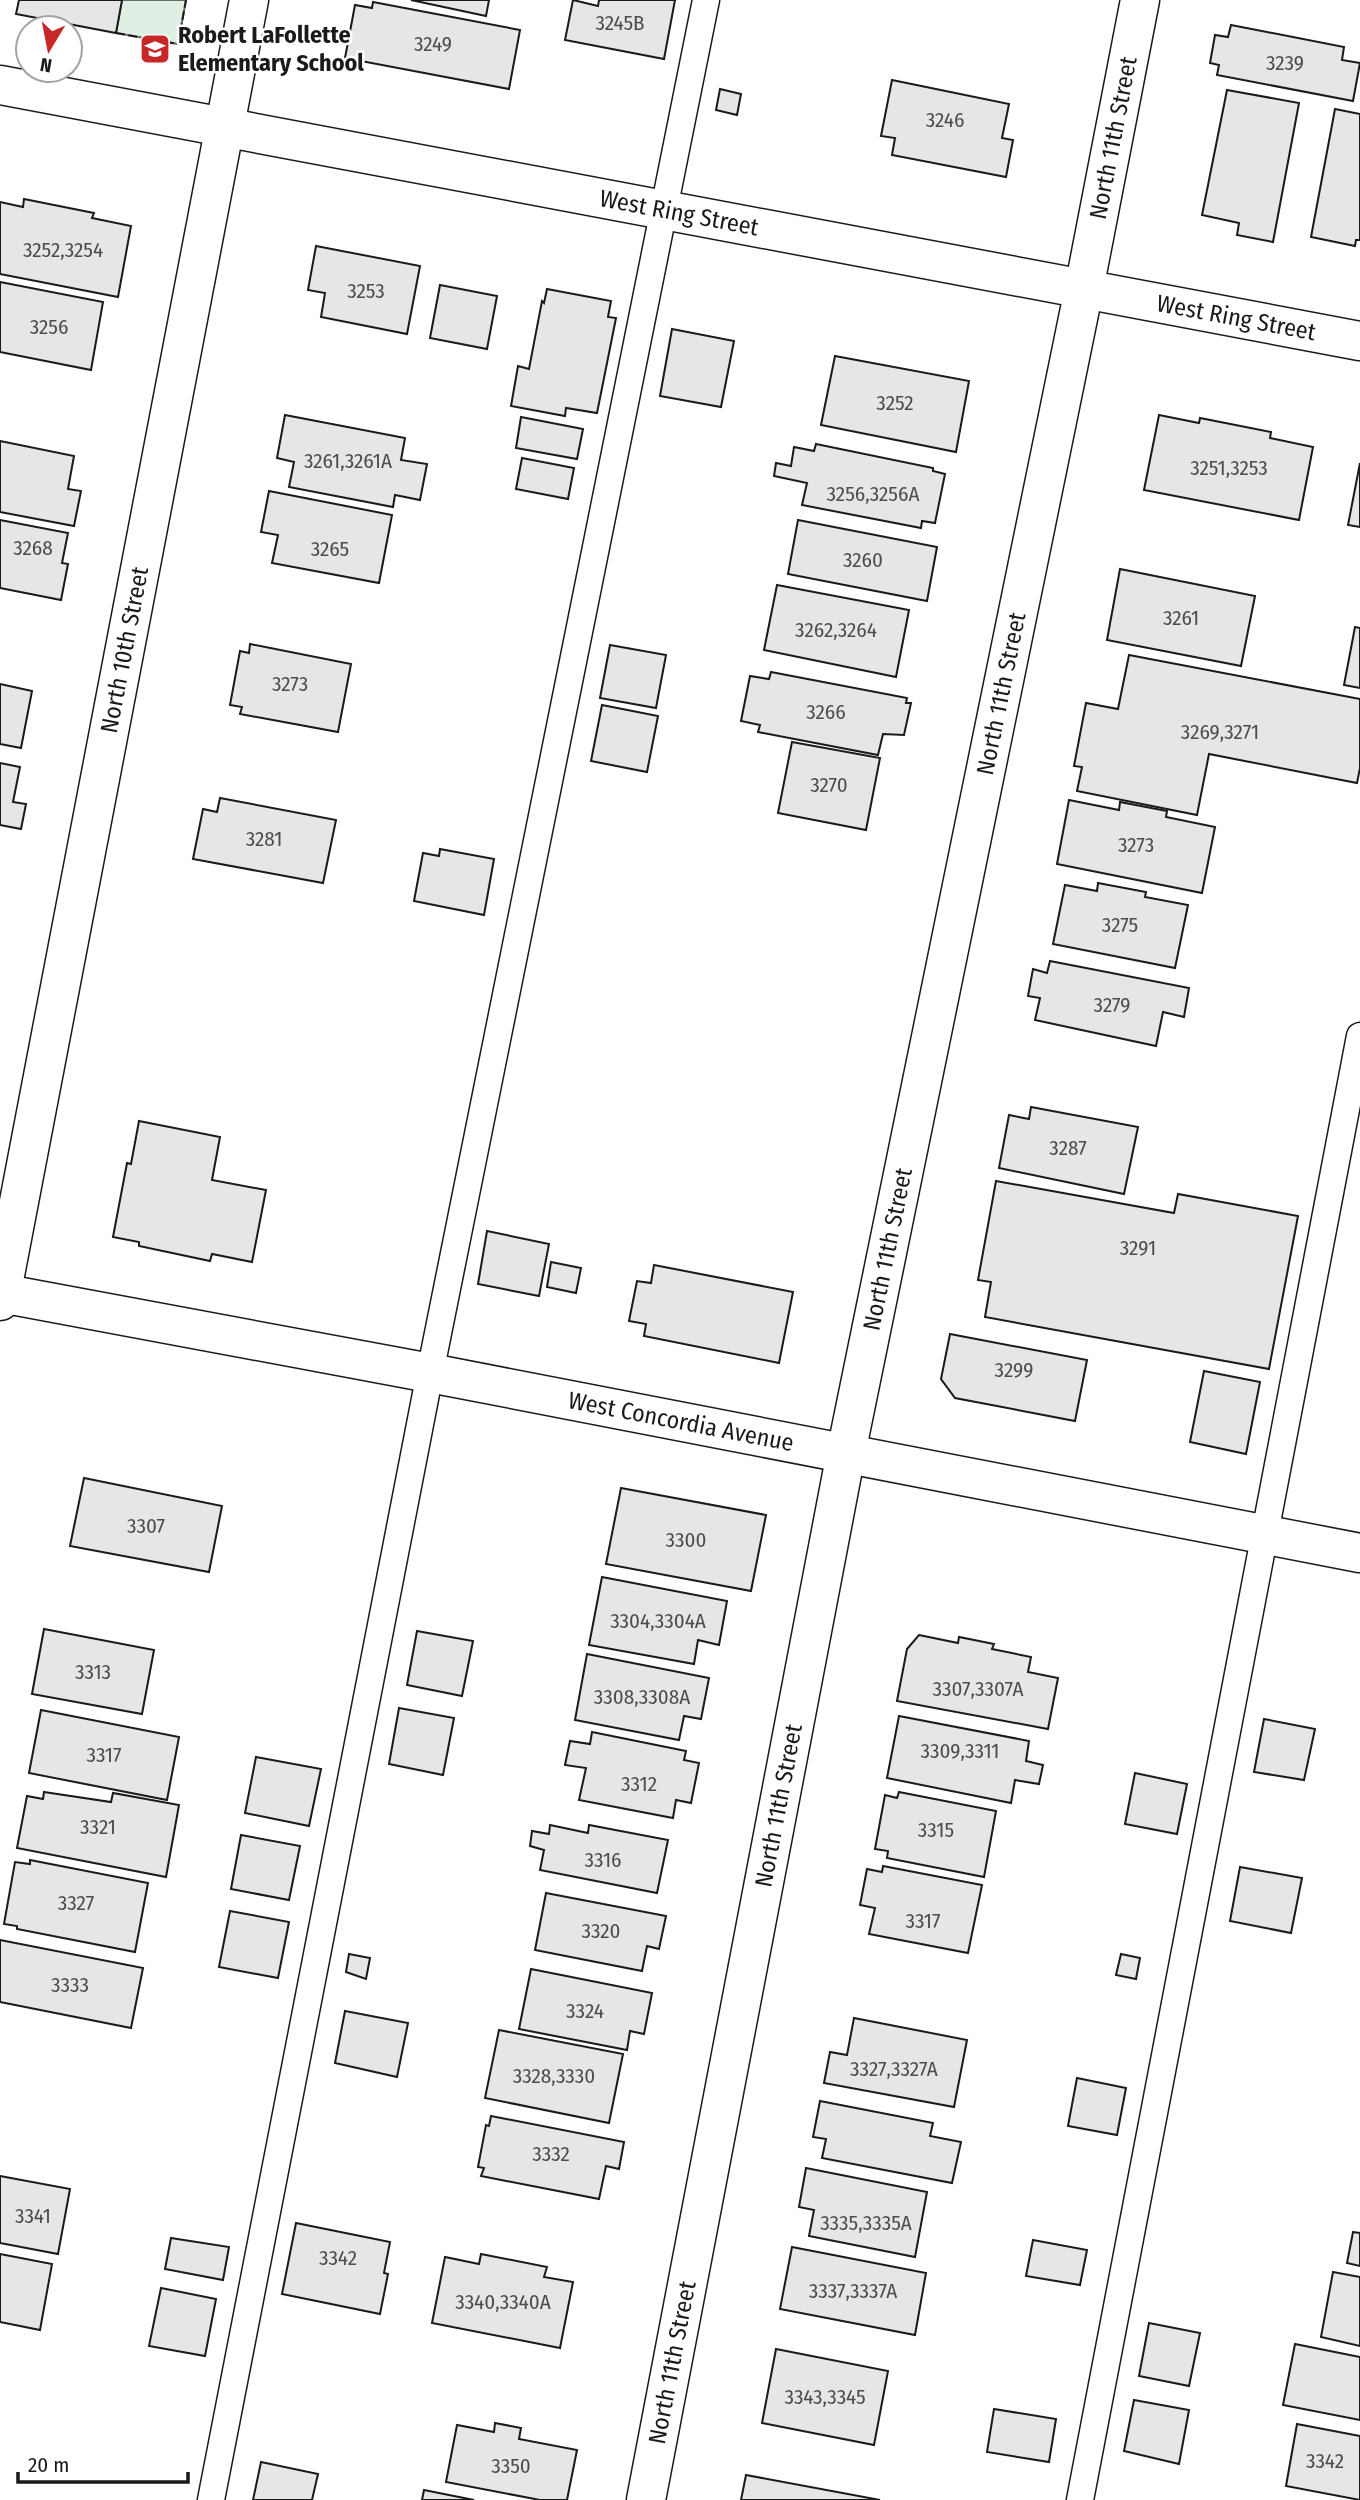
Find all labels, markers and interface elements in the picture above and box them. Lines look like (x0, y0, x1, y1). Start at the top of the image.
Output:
house number: 3245B (595, 10, 645, 36)
north arrow (14, 14, 84, 84)
place label: Robert LaFollette Elementary School (178, 21, 364, 77)
house number: 3249 (414, 31, 452, 57)
school or university icon: Robert LaFollette Elementary School (138, 32, 172, 66)
house number: 3239 (1266, 50, 1304, 76)
text: N (39, 53, 54, 78)
street label: North 11th Street (1084, 54, 1143, 222)
house number: 3246 (926, 107, 964, 133)
street label: West Ring Street (597, 184, 761, 242)
house number: 3252,3254 (23, 237, 103, 263)
house number: 3253 (347, 278, 385, 304)
street label: West Ring Street (1155, 289, 1318, 346)
house number: 3256 (30, 314, 68, 340)
house number: 3252 (876, 390, 914, 416)
house number: 3261,3261A (304, 448, 392, 474)
house number: 3251,3253 (1190, 455, 1268, 481)
house number: 3256,3256A (827, 481, 919, 507)
house number: 3268 (13, 535, 53, 561)
house number: 3265 (311, 536, 349, 562)
house number: 3260 (843, 547, 883, 573)
street label: North 10th Street (95, 564, 154, 735)
house number: 3261 (1163, 605, 1199, 631)
street label: North 11th Street (971, 610, 1032, 777)
house number: 3262,3264 (795, 617, 877, 643)
house number: 3273 (272, 671, 308, 697)
house number: 3266 (806, 699, 846, 725)
house number: 3269,3271 (1181, 719, 1259, 745)
house number: 3270 (810, 772, 848, 798)
house number: 3281 (246, 826, 282, 852)
house number: 3273 (1118, 832, 1154, 858)
house number: 3275 (1102, 912, 1138, 938)
house number: 3279 (1094, 992, 1130, 1018)
house number: 3287 (1049, 1135, 1087, 1161)
street label: North 11th Street (857, 1165, 918, 1333)
house number: 3291 (1120, 1235, 1156, 1261)
house number: 3299 (995, 1357, 1033, 1383)
street label: West Concordia Avenue (566, 1386, 796, 1457)
house number: 3307 (127, 1513, 165, 1539)
house number: 3300 (666, 1527, 706, 1553)
house number: 3304,3304A (610, 1608, 706, 1634)
house number: 3313 (75, 1659, 111, 1685)
house number: 3307,3307A (932, 1676, 1024, 1702)
house number: 3308,3308A (594, 1684, 690, 1710)
street label: North 11th Street (749, 1722, 808, 1889)
house number: 3309,3311 (920, 1738, 1000, 1764)
house number: 3317 (86, 1742, 122, 1768)
house number: 3312 (621, 1771, 657, 1797)
house number: 3321 (80, 1814, 116, 1840)
house number: 3315 (918, 1817, 954, 1843)
house number: 3316 (584, 1847, 622, 1873)
house number: 3327 (58, 1890, 94, 1916)
house number: 3317 (905, 1908, 941, 1934)
house number: 3320 (582, 1918, 620, 1944)
house number: 3333 (51, 1972, 89, 1998)
house number: 3324 (566, 1998, 604, 2024)
house number: 3327,3327A (850, 2056, 938, 2082)
house number: 3328,3330 (513, 2063, 595, 2089)
house number: 3332 (532, 2141, 570, 2167)
house number: 3341 (15, 2203, 51, 2229)
house number: 3335,3335A (820, 2210, 912, 2236)
house number: 3342 (319, 2245, 357, 2271)
house number: 3337,3337A (809, 2278, 897, 2304)
street label: North 11th Street (643, 2279, 702, 2446)
house number: 3340,3340A (455, 2289, 551, 2315)
house number: 3343,3345 (784, 2384, 866, 2410)
scale bar (18, 2440, 187, 2484)
house number: 3342 (1306, 2448, 1344, 2474)
text: 20 m (28, 2452, 69, 2478)
house number: 3350 (491, 2453, 531, 2479)

